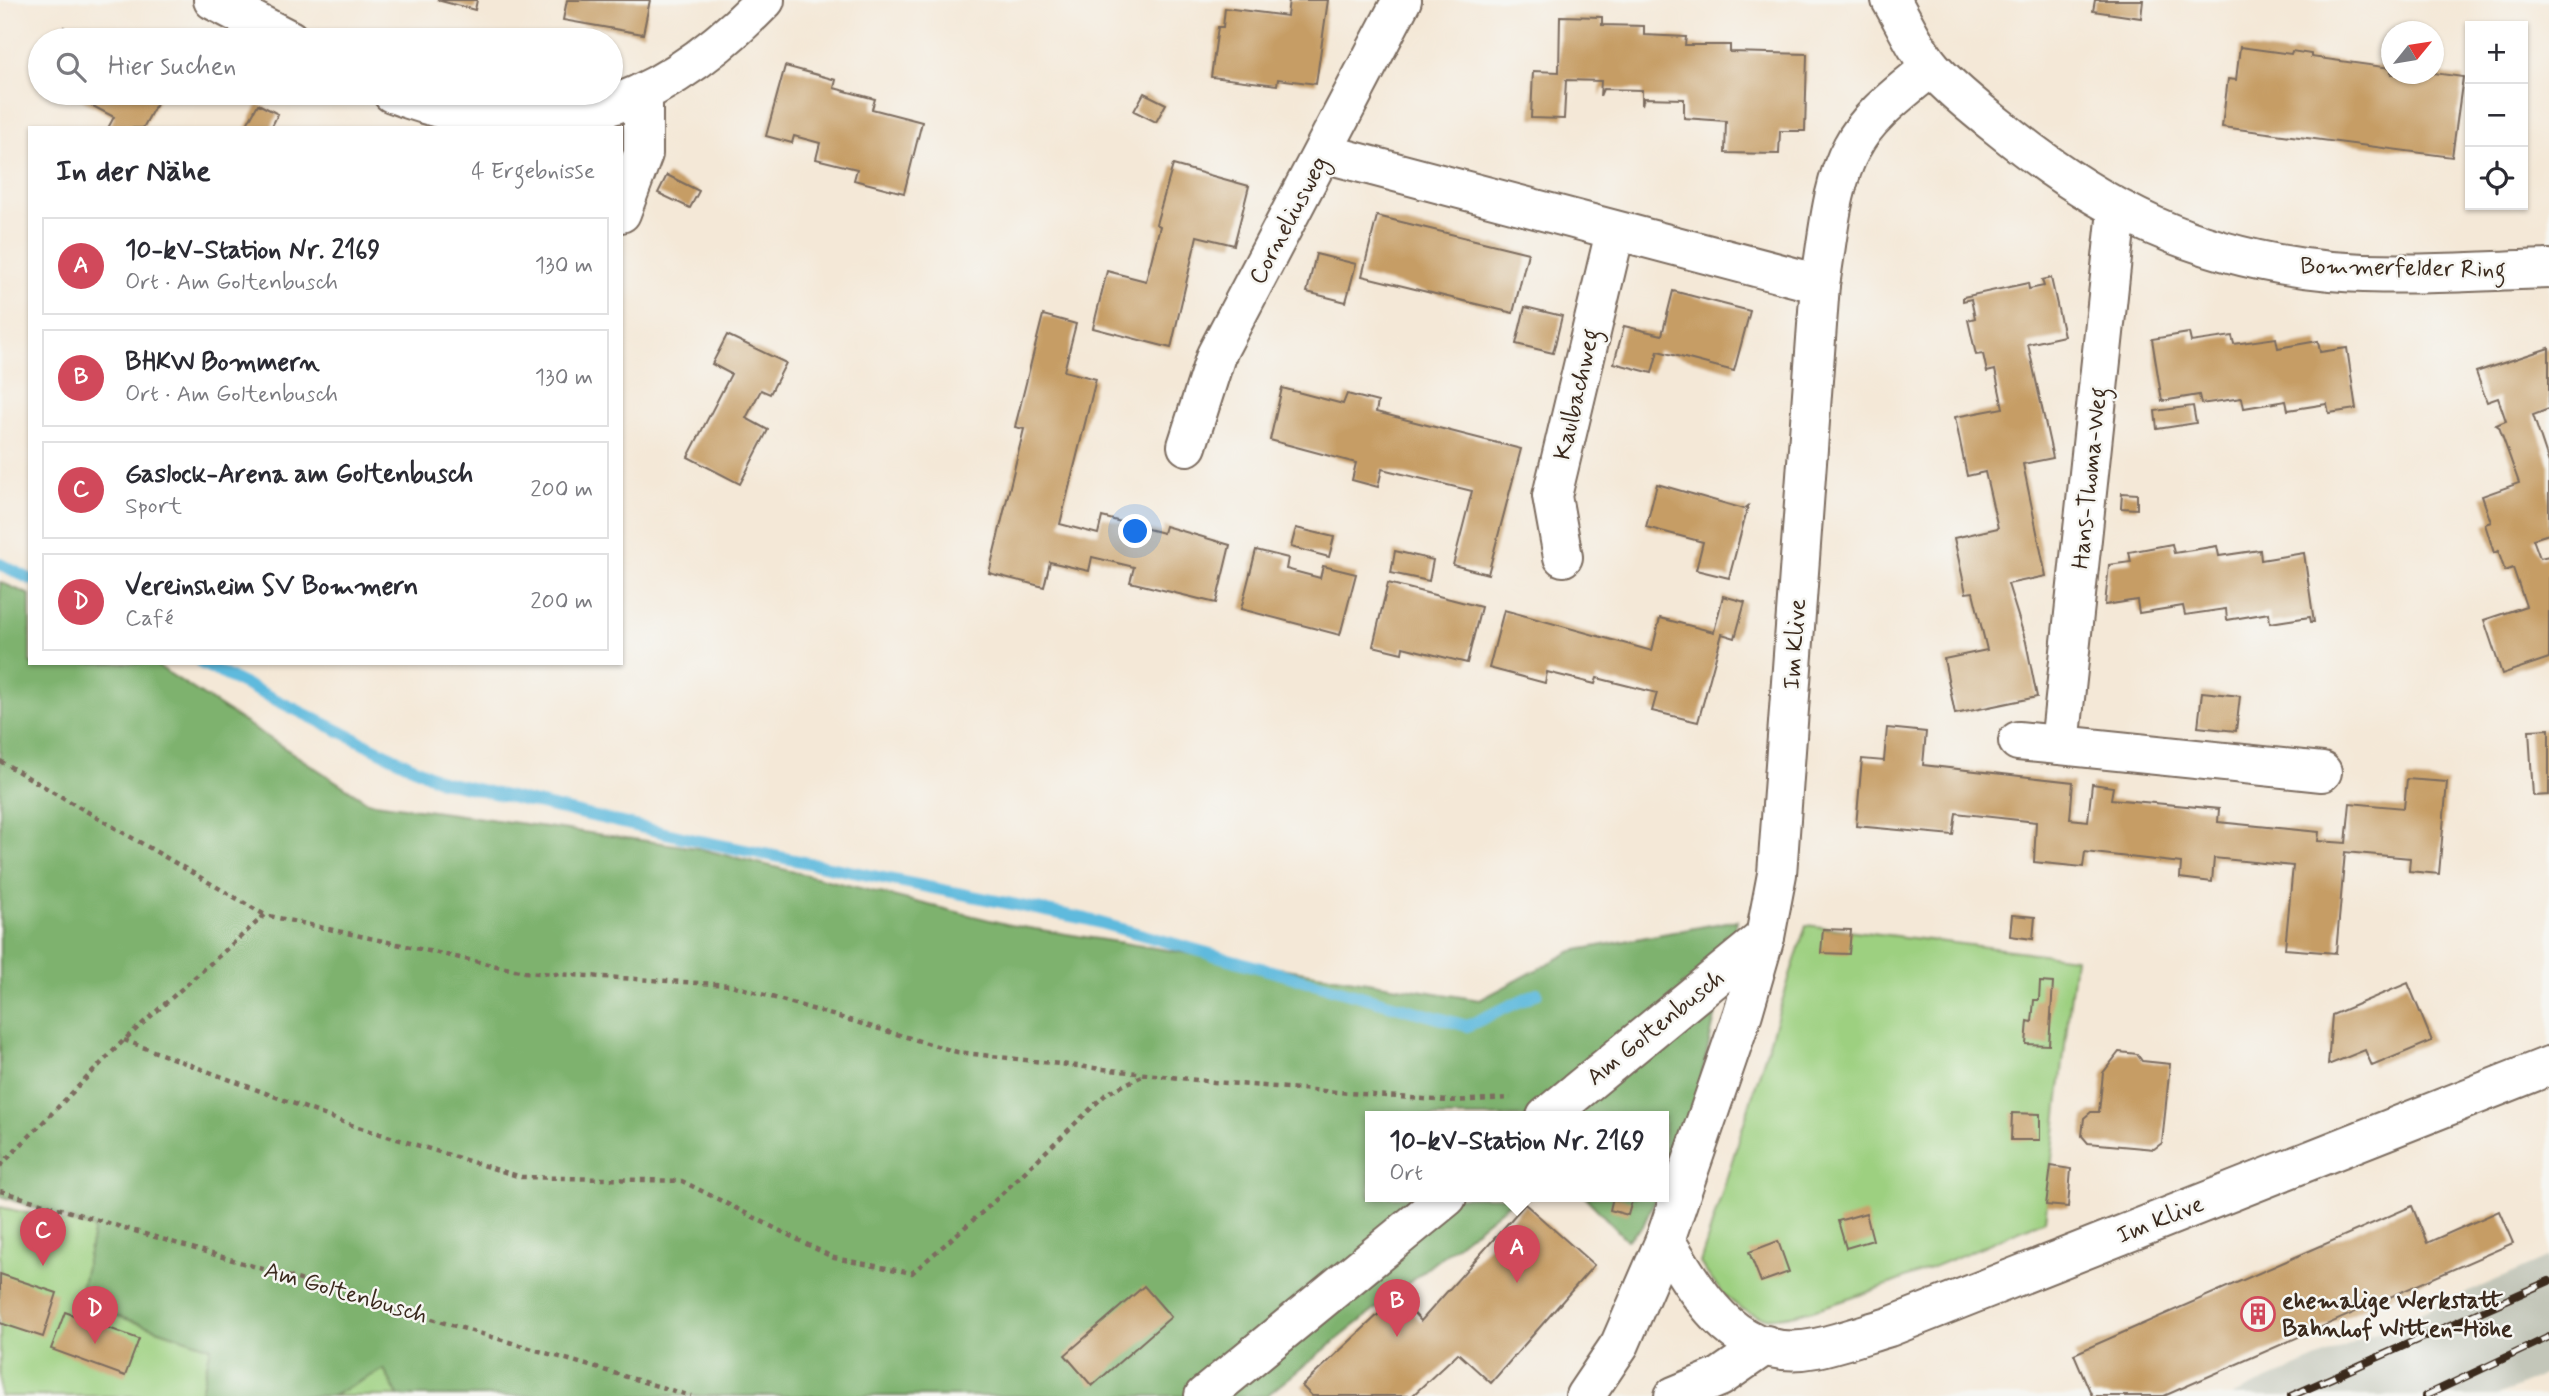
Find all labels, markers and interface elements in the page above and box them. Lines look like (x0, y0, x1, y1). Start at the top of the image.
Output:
north arrow (2381, 21, 2444, 84)
map controls (2465, 21, 2528, 210)
button: + (2465, 21, 2528, 84)
search box (28, 28, 623, 105)
icon: search (52, 48, 90, 86)
text: Hier suchen (108, 50, 236, 84)
button: − (2465, 84, 2528, 147)
button: locate (2465, 147, 2528, 210)
street label: Corneliusweg (1243, 151, 1338, 291)
text: In der Nähe (56, 152, 211, 191)
text: 4 Ergebnisse (471, 157, 595, 187)
text: 10-kV-Station Nr. 2169 (125, 234, 380, 268)
text: A (73, 251, 89, 281)
text: 130 m (535, 251, 593, 281)
street label: Bommerfelder Ring (2300, 251, 2506, 289)
text: Ort · Am Goltenbusch (125, 268, 338, 298)
street label: Kaulbachweg (1547, 326, 1611, 464)
text: BHKW Bommern (125, 346, 320, 380)
text: B (74, 363, 88, 393)
text: 130 m (535, 363, 593, 393)
text: Ort · Am Goltenbusch (125, 380, 338, 410)
street label: Hans-Thoma-Weg (2066, 386, 2118, 571)
text: Gaslock-Arena am Goltenbusch (125, 458, 473, 492)
text: C (73, 475, 89, 505)
text: 200 m (530, 475, 593, 505)
text: Sport (125, 492, 182, 522)
your location (1118, 514, 1152, 548)
text: Vereinsheim SV Bommern (125, 570, 418, 604)
text: D (73, 587, 89, 617)
text: 200 m (530, 587, 593, 617)
street label: Im Klive (1777, 598, 1814, 691)
text: Café (125, 604, 174, 634)
street label: Am Goltenbusch (1581, 963, 1731, 1093)
popup (1365, 1111, 1669, 1202)
text: 10-kV-Station Nr. 2169 (1389, 1125, 1645, 1159)
text: Ort (1389, 1159, 1423, 1189)
street label: Im Klive (2113, 1189, 2209, 1252)
pin: C (20, 1208, 66, 1266)
pin: A (1494, 1225, 1540, 1283)
street label: Am Goltenbusch (260, 1255, 431, 1332)
pin: B (1374, 1279, 1420, 1337)
pin: D (72, 1286, 118, 1344)
place label: ehemalige Werkstatt Bahnhof Witten-Höhe (2282, 1286, 2513, 1345)
building icon: ehemalige Werkstatt Bahnhof Witten-Höhe (2239, 1295, 2277, 1333)

